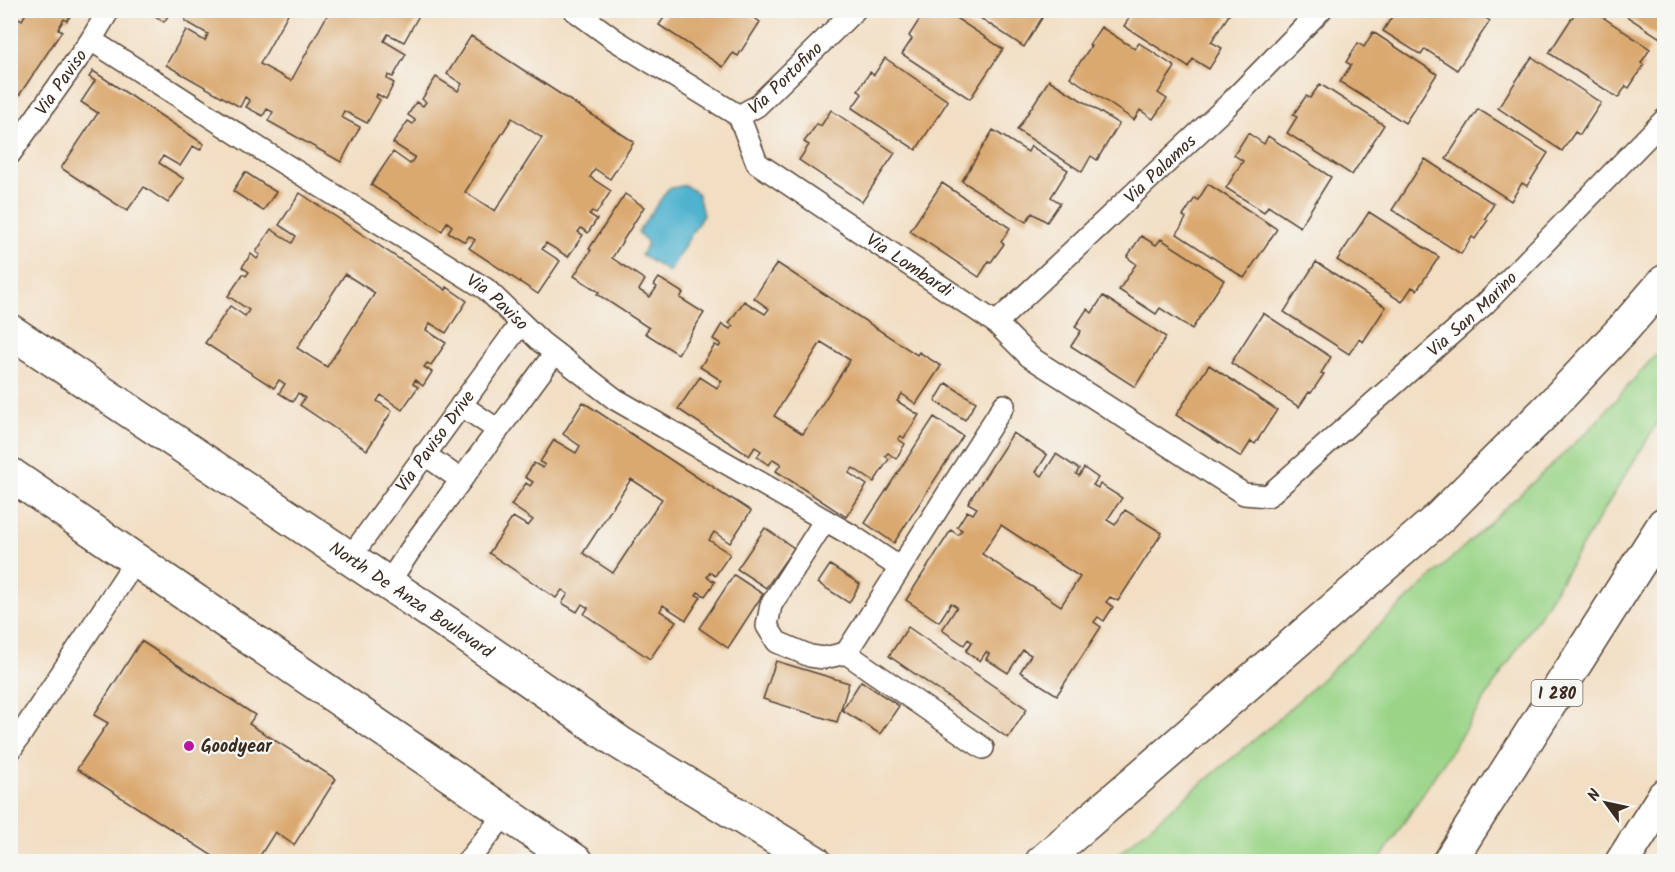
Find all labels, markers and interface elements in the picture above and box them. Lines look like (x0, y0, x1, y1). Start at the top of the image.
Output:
street label: Via Portofino (743, 36, 831, 124)
street label: Via Paviso (29, 44, 96, 122)
street label: Via Palamos (1118, 128, 1204, 212)
street label: Via Lombardi (859, 227, 958, 306)
street label: Via San Marino (1421, 265, 1525, 365)
street label: Via Paviso (460, 267, 534, 339)
street label: Via Paviso Drive (389, 385, 483, 499)
street label: North De Anza Boulevard (322, 535, 500, 667)
road number: I 280 (1532, 680, 1582, 706)
place label: Goodyear (201, 733, 273, 762)
marker: Goodyear (182, 739, 196, 753)
north arrow (1576, 773, 1636, 833)
text: N (1581, 785, 1608, 807)

